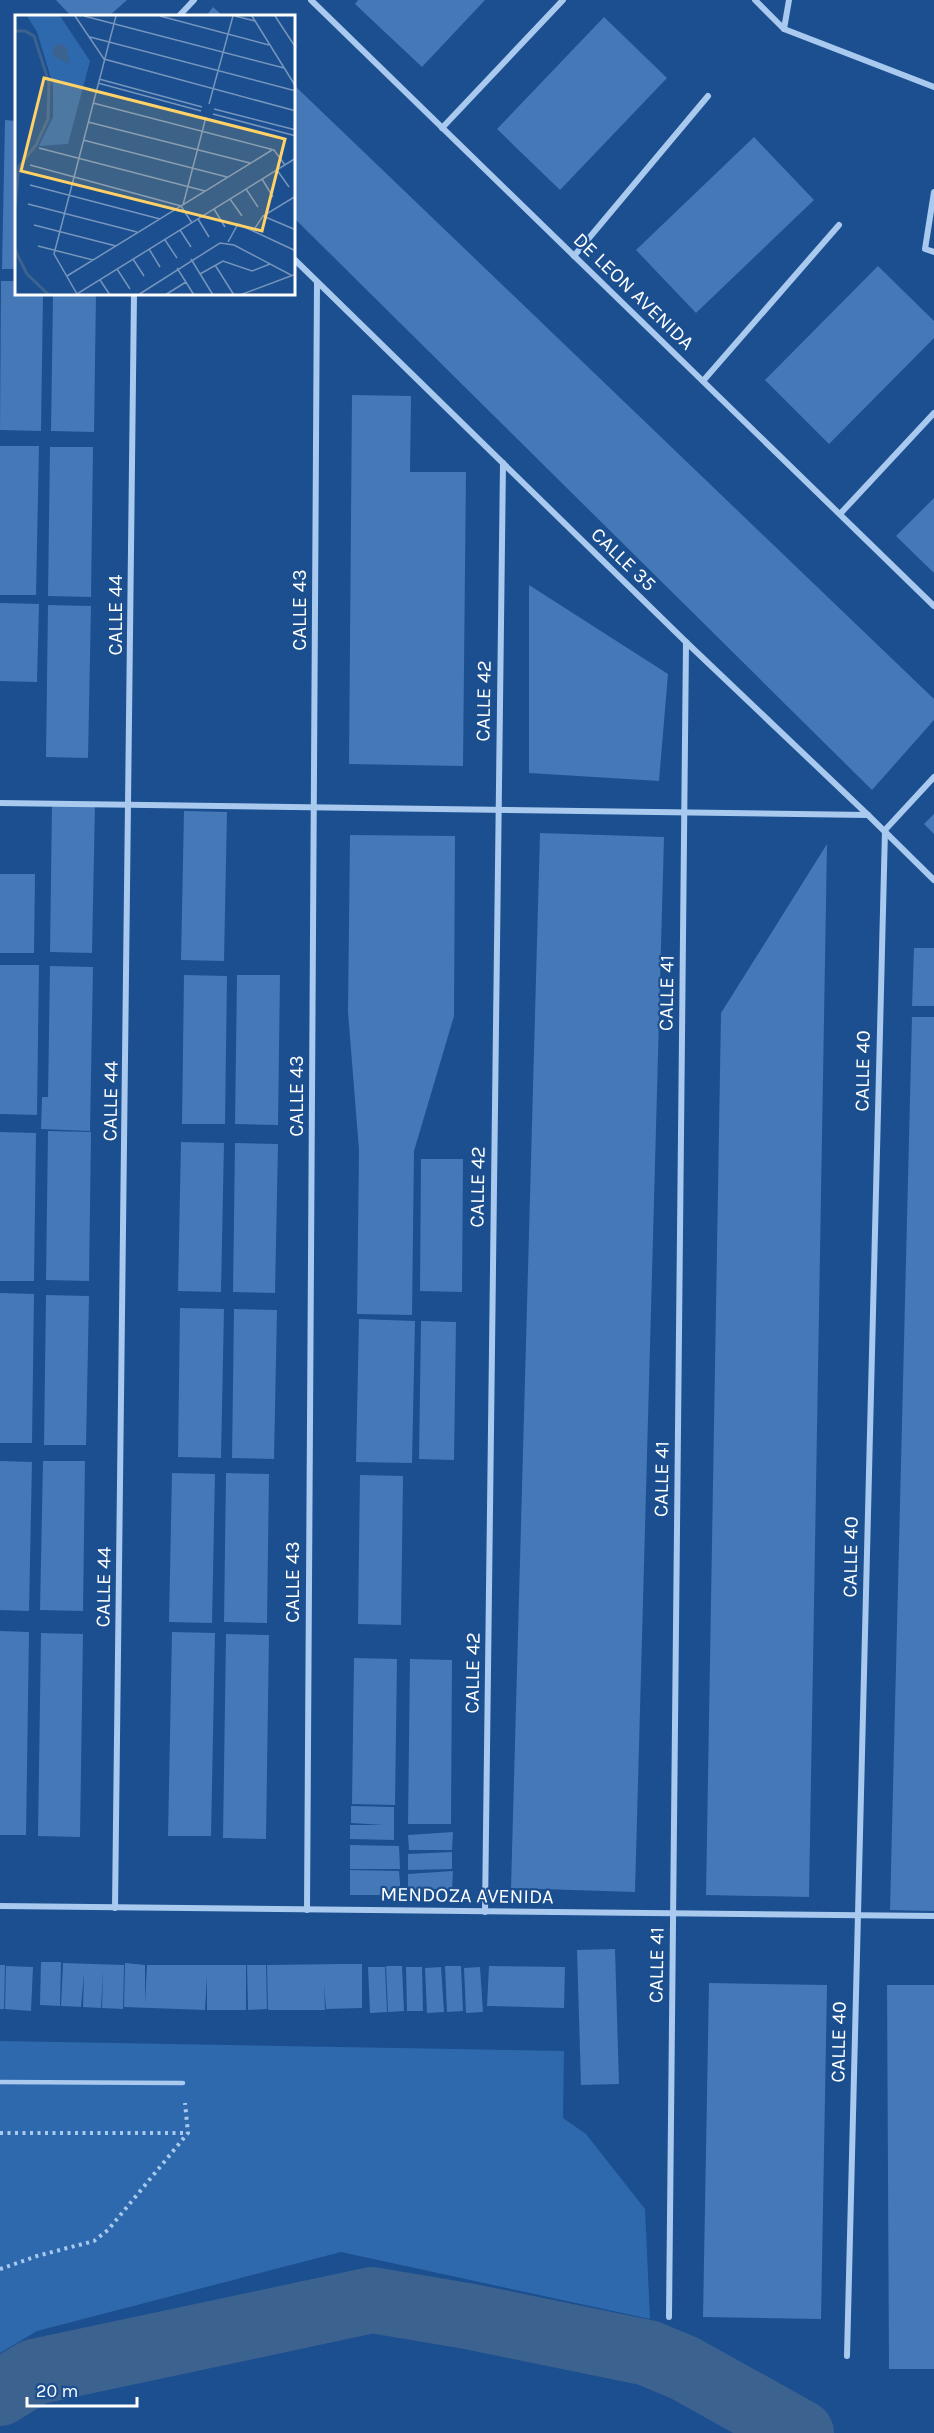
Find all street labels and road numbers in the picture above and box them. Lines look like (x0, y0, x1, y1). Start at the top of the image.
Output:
street label: DE LEON AVENIDA (569, 228, 699, 355)
street label: CALLE 35 (586, 523, 661, 596)
street label: CALLE 43 (288, 569, 311, 651)
street label: CALLE 44 (104, 575, 127, 655)
street label: CALLE 42 (471, 660, 496, 742)
street label: CALLE 41 (654, 955, 679, 1031)
street label: CALLE 40 (850, 1030, 875, 1112)
street label: CALLE 43 (285, 1055, 308, 1137)
street label: CALLE 44 (98, 1060, 123, 1142)
street label: CALLE 42 (465, 1146, 490, 1228)
street label: CALLE 41 (649, 1441, 674, 1517)
street label: CALLE 40 (838, 1516, 863, 1598)
street label: CALLE 43 (281, 1541, 304, 1623)
street label: CALLE 44 (91, 1546, 116, 1628)
street label: CALLE 42 (460, 1632, 485, 1714)
street label: MENDOZA AVENIDA (380, 1882, 554, 1909)
street label: CALLE 41 (644, 1927, 669, 2003)
street label: CALLE 40 (826, 2001, 851, 2083)

